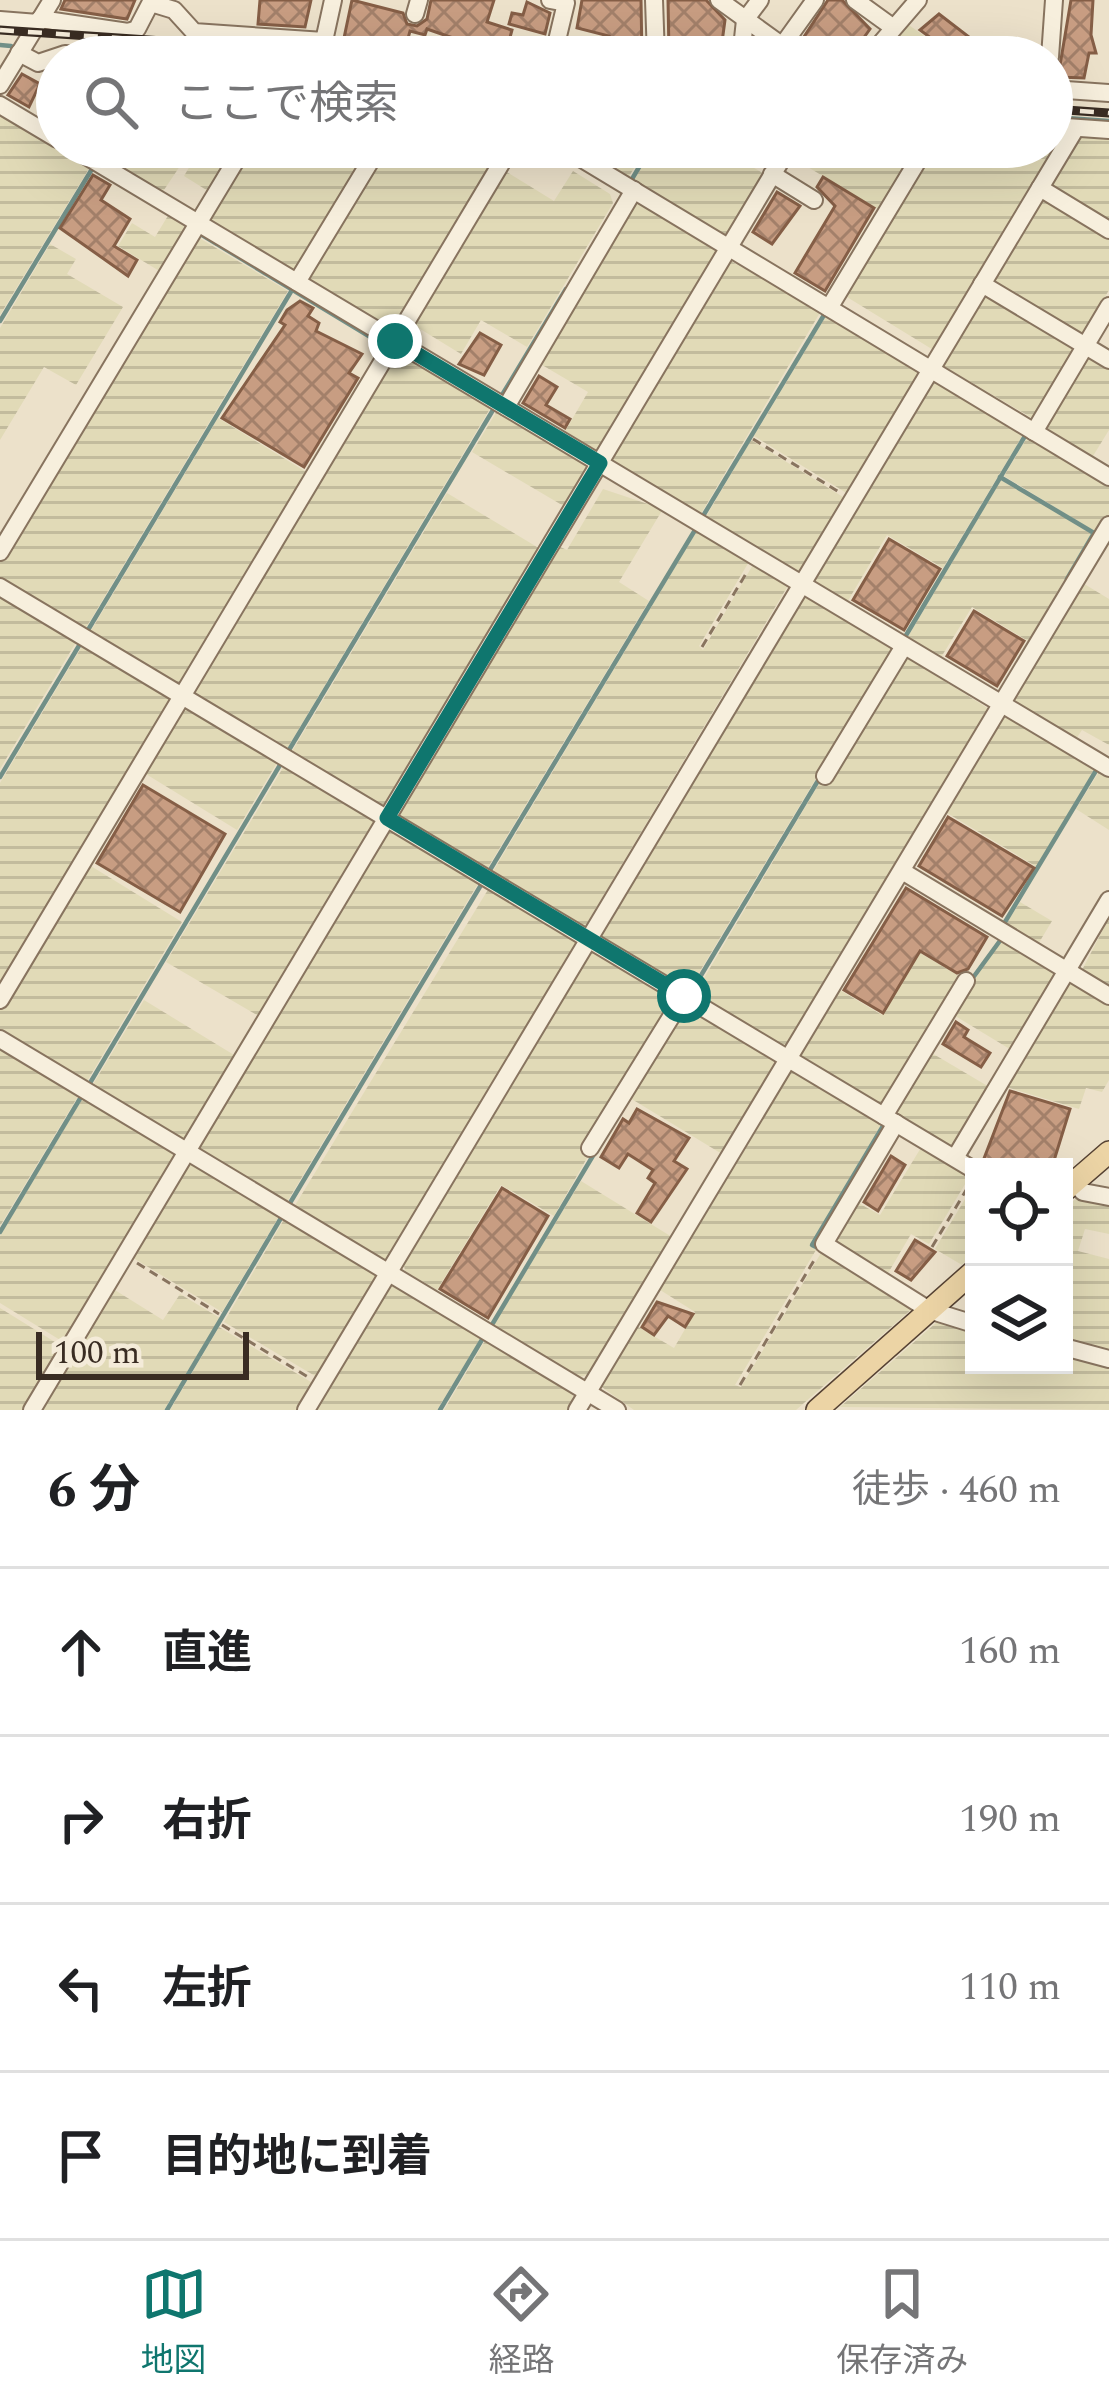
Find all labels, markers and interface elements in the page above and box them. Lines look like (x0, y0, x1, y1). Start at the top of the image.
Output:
search box (36, 36, 1073, 168)
icon: search (78, 69, 144, 135)
text: ここで検索 (174, 70, 399, 139)
route end (368, 314, 422, 368)
route start (657, 969, 711, 1023)
map controls (965, 1158, 1073, 1374)
button: locate (965, 1158, 1073, 1266)
button: layers (965, 1266, 1073, 1374)
scale bar (36, 1326, 249, 1379)
text: 100 m (54, 1328, 140, 1378)
text: 6 分 (48, 1452, 140, 1530)
text: 徒歩 · 460 m (852, 1461, 1061, 1520)
icon: ahead (48, 1619, 114, 1685)
text: 直進 (162, 1619, 252, 1688)
text: 160 m (959, 1622, 1061, 1681)
icon: right (48, 1787, 114, 1853)
text: 右折 (162, 1787, 252, 1856)
text: 190 m (959, 1790, 1061, 1849)
icon: left (48, 1955, 114, 2021)
text: 左折 (162, 1955, 252, 2024)
text: 110 m (959, 1958, 1061, 2017)
icon: arrive (48, 2123, 114, 2189)
text: 目的地に到着 (162, 2123, 432, 2192)
tab: 地図 (141, 2261, 207, 2386)
tab: 経路 (488, 2261, 554, 2386)
tab: 保存済み (836, 2261, 968, 2386)

